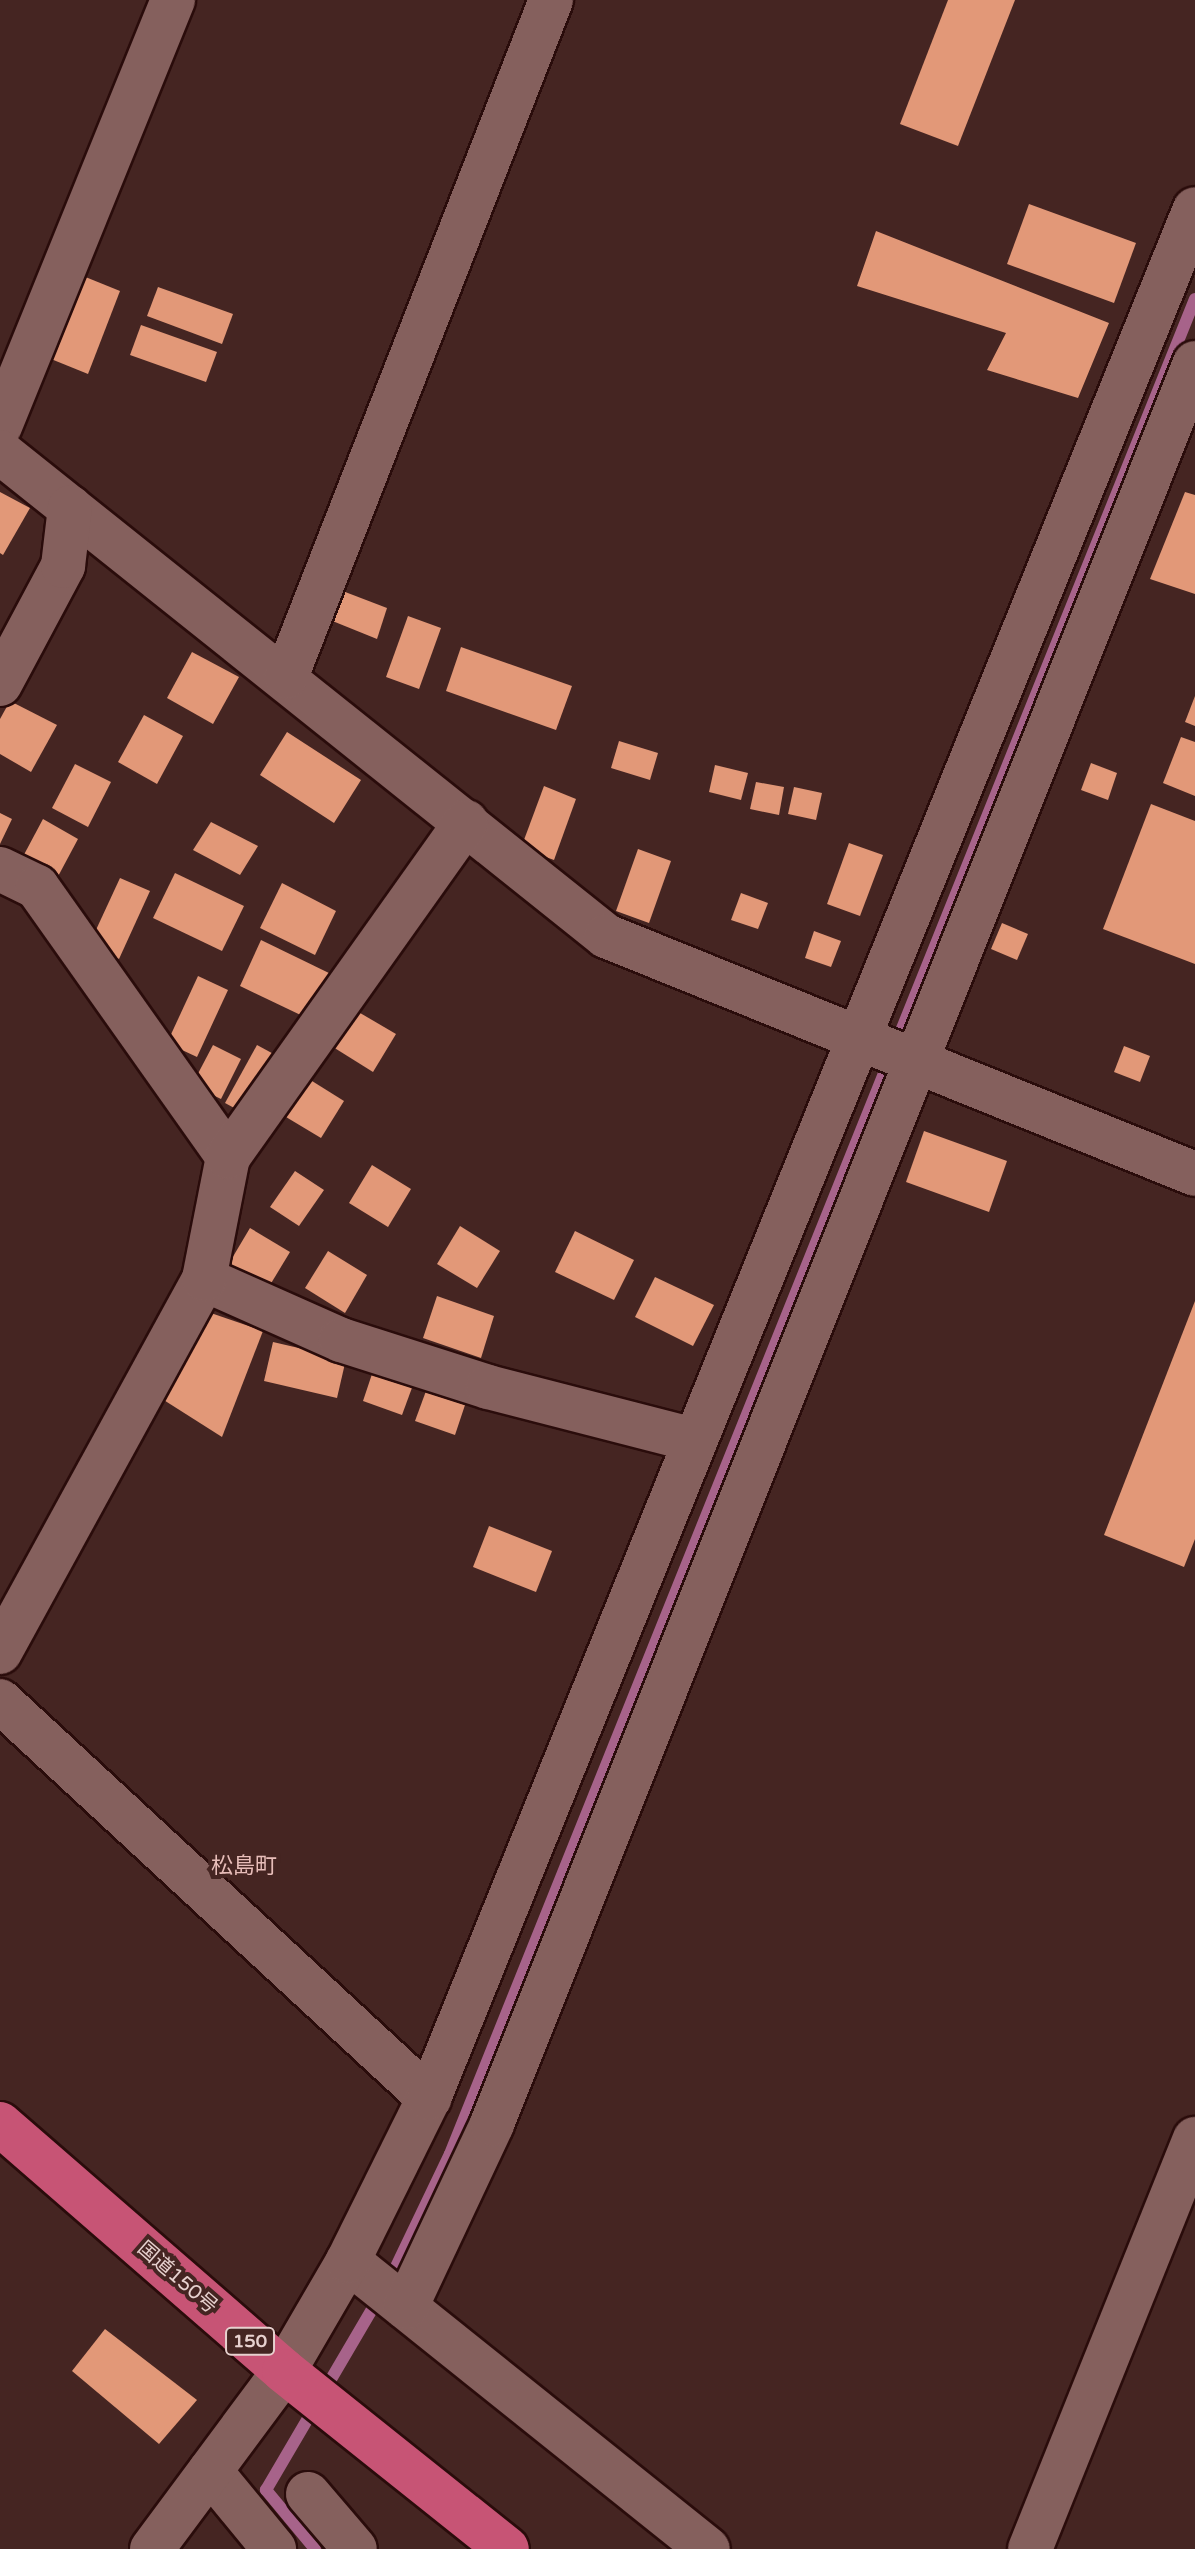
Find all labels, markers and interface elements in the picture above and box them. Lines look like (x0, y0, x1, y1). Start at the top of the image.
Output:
district label: 松島町 (211, 1854, 277, 1880)
street label: 国道150号 (132, 2237, 222, 2319)
road number: 150 (224, 2327, 276, 2355)

